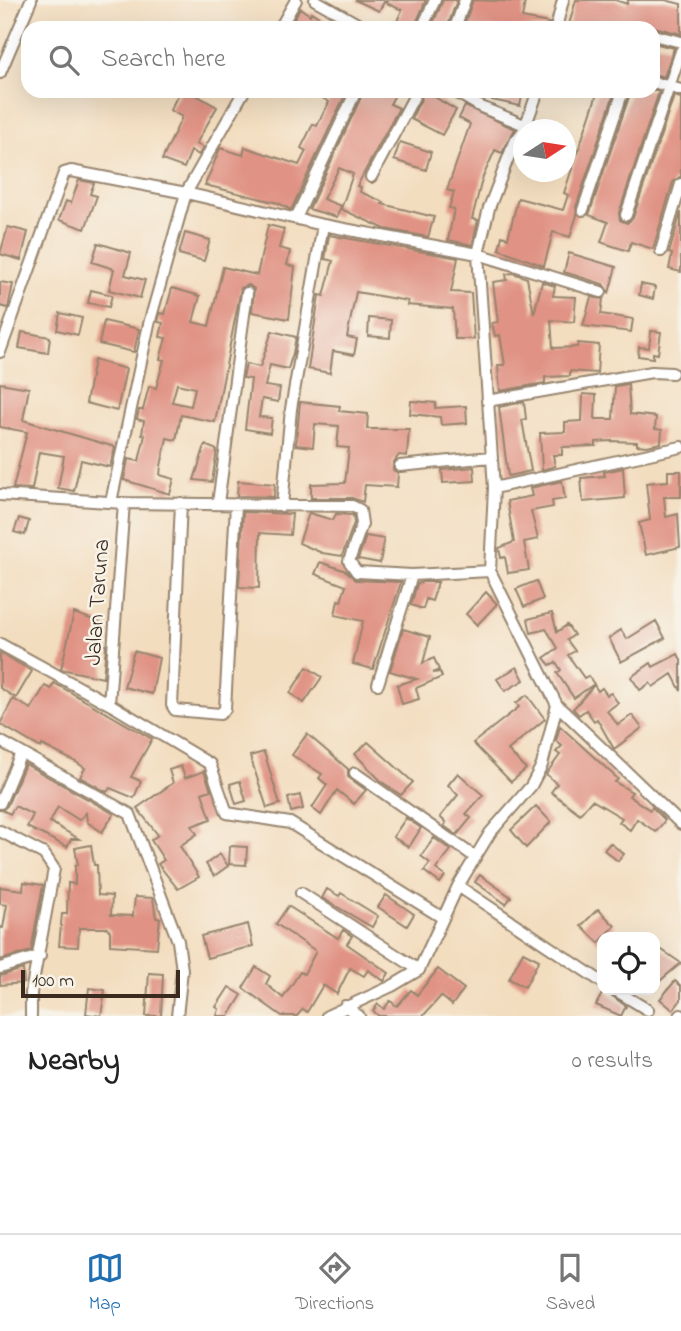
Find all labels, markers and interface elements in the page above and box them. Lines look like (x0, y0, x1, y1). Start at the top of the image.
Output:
search box (21, 21, 660, 98)
icon: search (45, 41, 83, 79)
text: Search here (101, 41, 226, 79)
north arrow (513, 119, 576, 182)
street label: Jalan Taruna (78, 538, 119, 666)
map controls (597, 932, 660, 995)
button: locate (597, 932, 660, 995)
scale bar (21, 967, 180, 999)
text: 100 m (32, 968, 74, 995)
text: Nearby (28, 1040, 120, 1084)
text: 0 results (572, 1045, 653, 1078)
tab: Map (86, 1249, 124, 1318)
tab: Directions (295, 1249, 374, 1318)
tab: Saved (546, 1249, 595, 1318)

